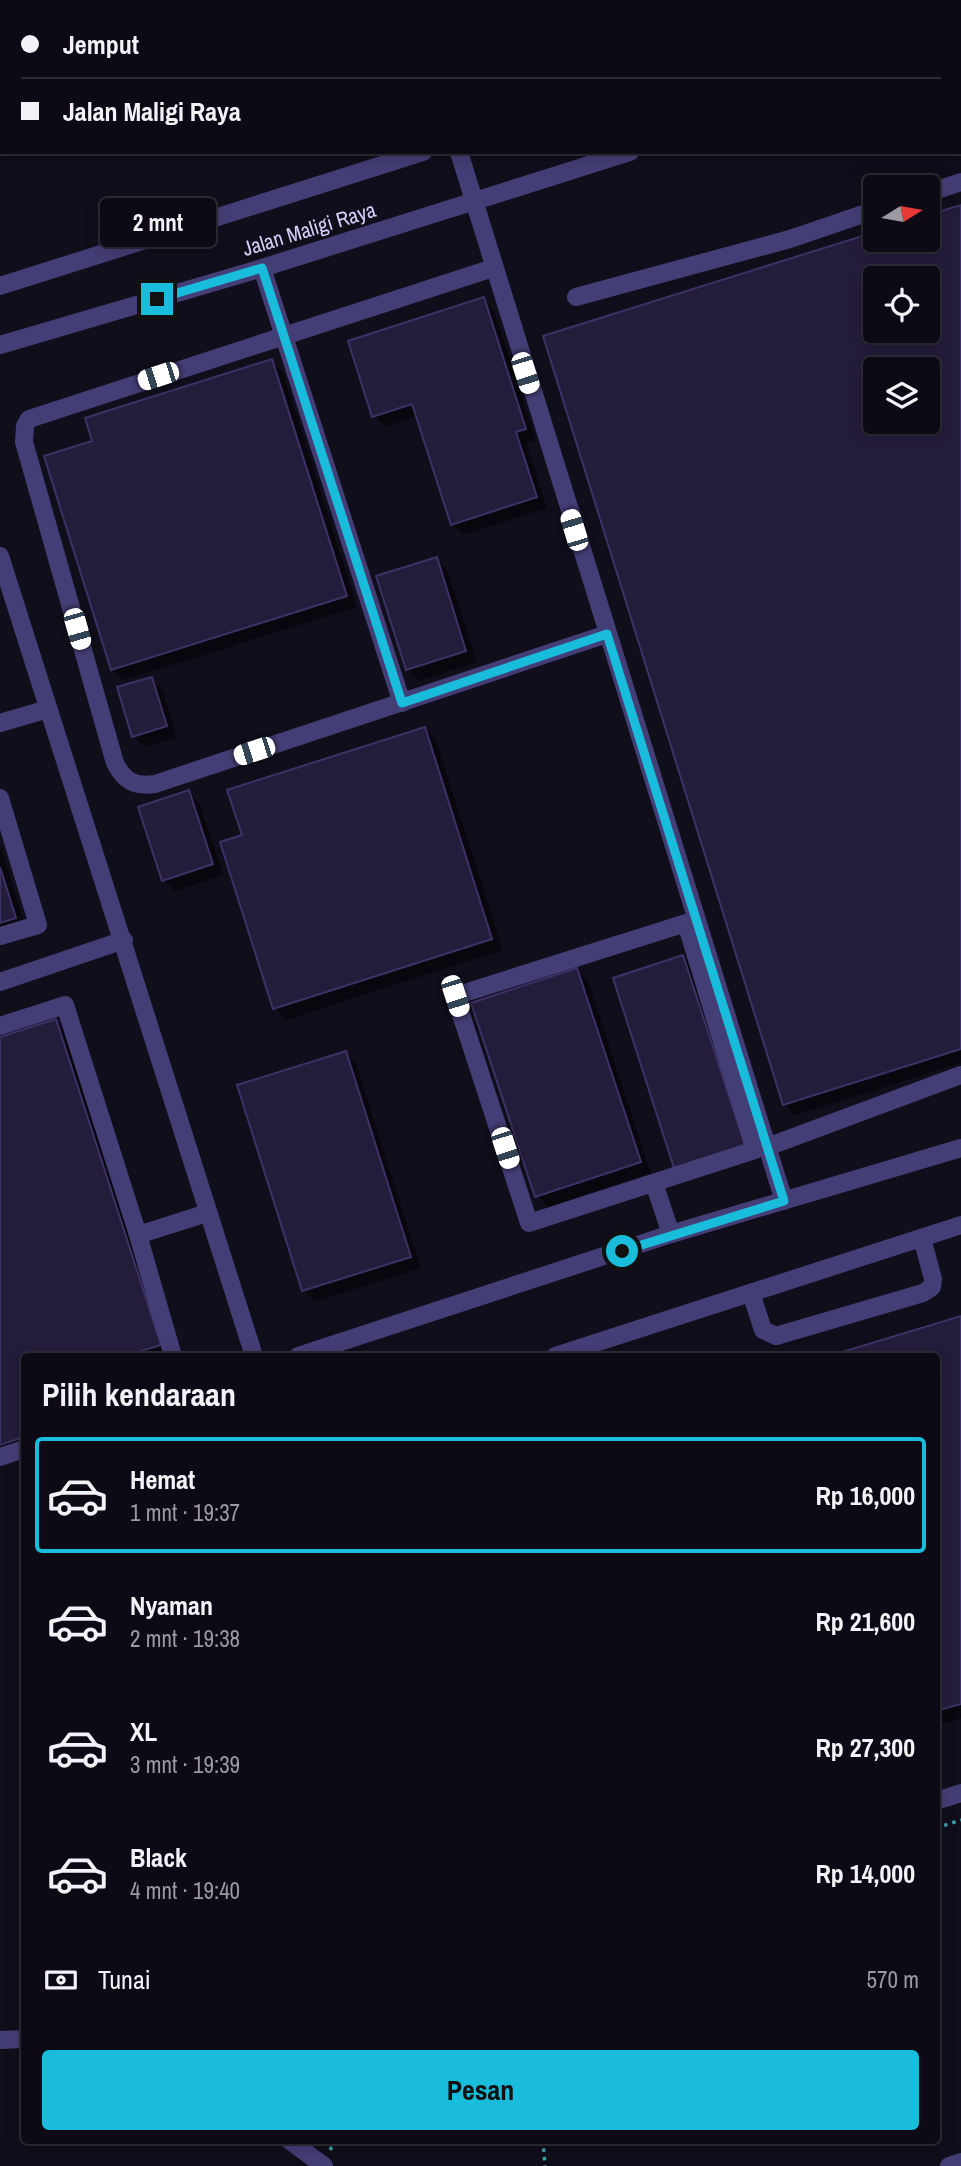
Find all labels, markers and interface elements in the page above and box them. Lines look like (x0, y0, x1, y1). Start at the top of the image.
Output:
text: Jemput (63, 27, 139, 62)
text: Jalan Maligi Raya (63, 94, 241, 129)
north arrow (863, 175, 940, 252)
map controls (863, 175, 940, 434)
street label: Jalan Maligi Raya (239, 195, 380, 263)
callout: 2 mnt (99, 198, 215, 246)
text: 2 mnt (133, 207, 183, 238)
button: locate (863, 266, 940, 343)
route end (141, 283, 173, 315)
car (509, 350, 542, 396)
button: layers (863, 357, 940, 434)
car (135, 360, 182, 392)
car (558, 507, 591, 553)
car (62, 606, 93, 652)
car (231, 735, 278, 767)
car (439, 973, 472, 1019)
car (489, 1125, 522, 1171)
route start (606, 1235, 638, 1267)
text: Pilih kendaraan (42, 1373, 236, 1416)
text: Hemat (130, 1462, 195, 1497)
icon: car (46, 1464, 109, 1527)
text: Rp 16,000 (815, 1478, 915, 1513)
text: 1 mnt · 19:37 (130, 1497, 240, 1528)
text: Nyaman (130, 1588, 213, 1623)
icon: car (46, 1590, 109, 1653)
text: Rp 21,600 (815, 1604, 915, 1639)
text: 2 mnt · 19:38 (130, 1623, 240, 1654)
text: XL (130, 1714, 157, 1749)
icon: car (46, 1716, 109, 1779)
text: Rp 27,300 (815, 1730, 915, 1765)
text: 3 mnt · 19:39 (130, 1749, 240, 1780)
text: Black (130, 1840, 187, 1875)
icon: car (46, 1842, 109, 1905)
text: Rp 14,000 (815, 1856, 915, 1891)
text: 4 mnt · 19:40 (130, 1875, 240, 1906)
icon: cash (42, 1961, 80, 1999)
text: Tunai (98, 1962, 151, 1997)
text: 570 m (867, 1964, 919, 1995)
button: Pesan (42, 2050, 919, 2130)

